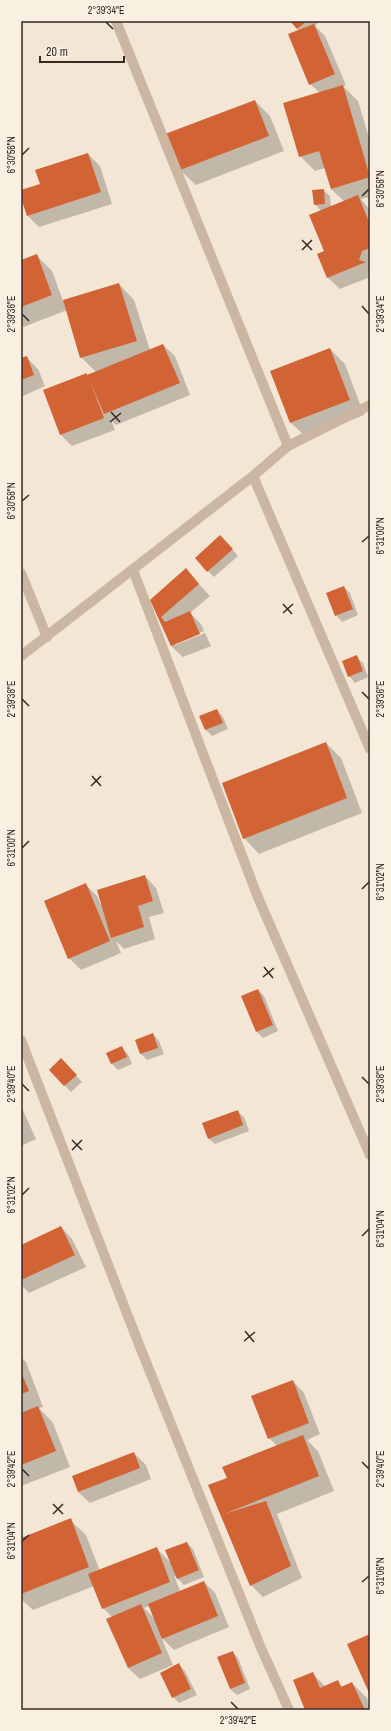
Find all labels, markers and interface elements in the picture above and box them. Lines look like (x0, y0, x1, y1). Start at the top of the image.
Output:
text: 2°39'34"E (88, 4, 124, 17)
scale bar (40, 38, 124, 64)
text: 20 m (46, 44, 68, 60)
text: 6°30'56"N (5, 136, 18, 174)
text: 6°30'58"N (374, 170, 387, 208)
text: 2°39'36"E (5, 296, 18, 332)
text: 2°39'34"E (374, 296, 387, 332)
text: 6°30'58"N (5, 482, 18, 520)
text: 6°31'00"N (374, 517, 387, 555)
text: 2°39'38"E (5, 681, 18, 717)
text: 2°39'36"E (374, 681, 387, 717)
text: 6°31'00"N (5, 829, 18, 867)
text: 6°31'02"N (374, 863, 387, 901)
text: 2°39'40"E (5, 1066, 18, 1102)
text: 2°39'38"E (374, 1066, 387, 1102)
text: 6°31'02"N (5, 1176, 18, 1214)
text: 6°31'04"N (374, 1210, 387, 1248)
text: 2°39'42"E (5, 1451, 18, 1487)
text: 2°39'40"E (374, 1451, 387, 1487)
text: 6°31'04"N (5, 1522, 18, 1560)
text: 6°31'06"N (374, 1557, 387, 1595)
text: 2°39'42"E (220, 1714, 256, 1727)

